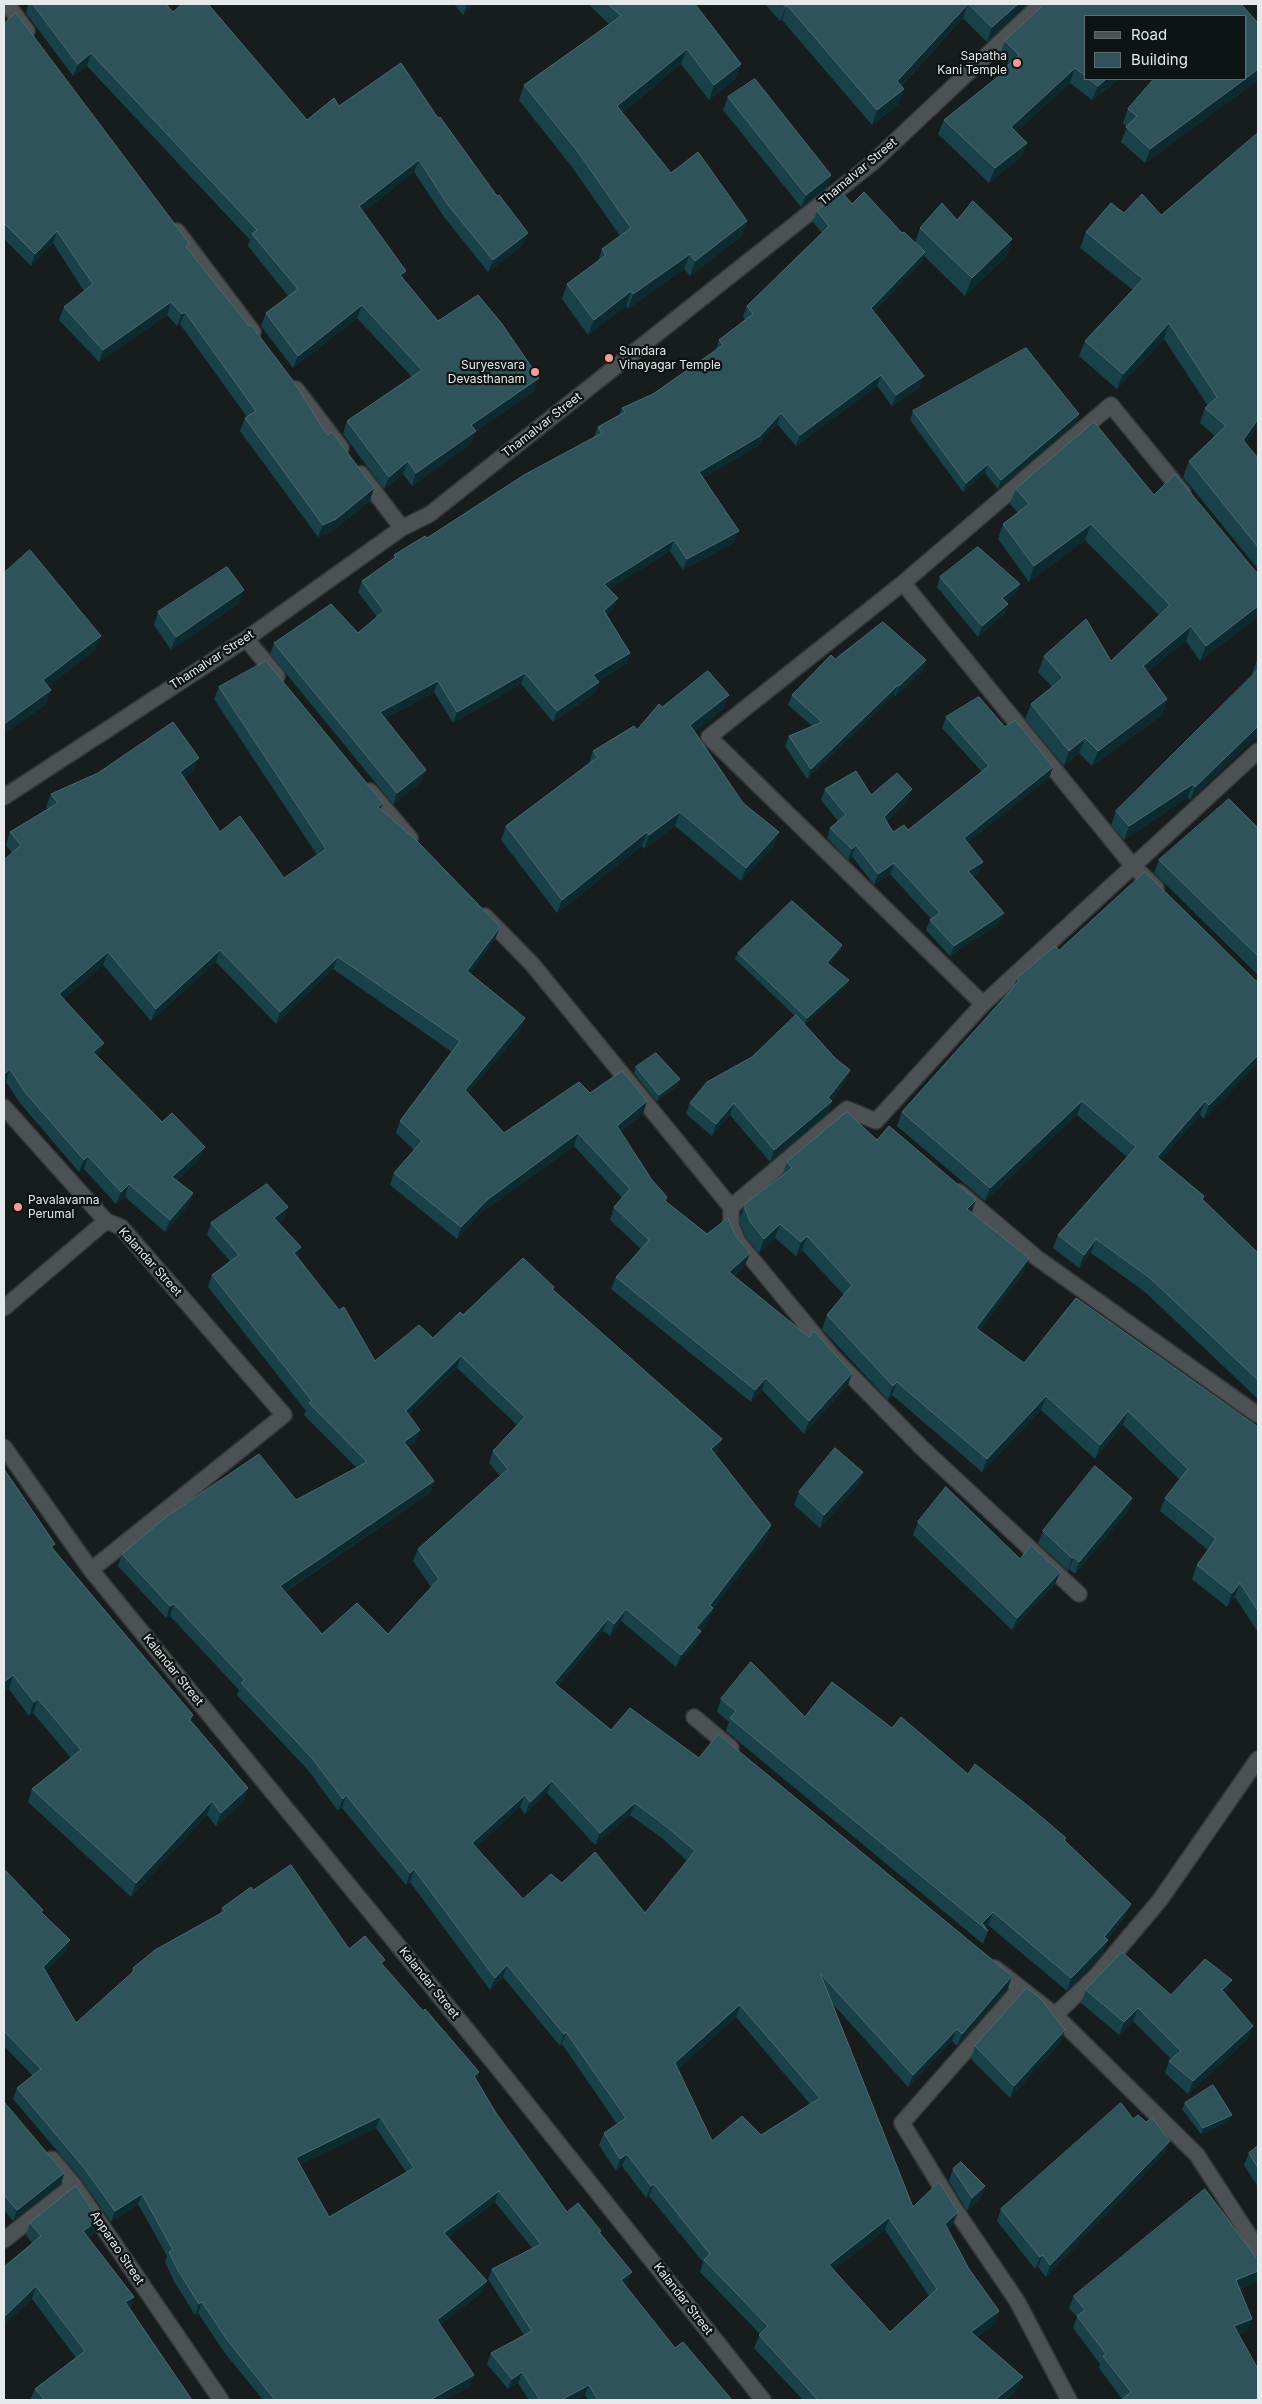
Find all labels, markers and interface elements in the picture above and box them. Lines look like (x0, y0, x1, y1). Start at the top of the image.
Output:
legend (1084, 15, 1247, 80)
text: Road (1131, 25, 1167, 44)
place label: Sapatha Kani Temple (937, 49, 1007, 77)
text: Building (1131, 50, 1188, 69)
marker: Sapatha Kani Temple (1011, 57, 1023, 69)
street label: Thamalvar Street (816, 135, 900, 209)
place label: Sundara Vinayagar Temple (619, 344, 721, 372)
marker: Sundara Vinayagar Temple (603, 352, 615, 364)
place label: Suryesvara Devasthanam (448, 358, 525, 386)
marker: Suryesvara Devasthanam (529, 366, 541, 378)
street label: Thamalvar Street (499, 389, 585, 461)
street label: Thamalvar Street (167, 628, 257, 692)
place label: Pavalavanna Perumal (28, 1193, 99, 1221)
marker: Pavalavanna Perumal (12, 1201, 24, 1213)
street label: Kalandar Street (115, 1225, 185, 1299)
street label: Kalandar Street (140, 1632, 206, 1708)
street label: Kalandar Street (396, 1945, 462, 2021)
street label: Apparao Street (87, 2209, 147, 2287)
street label: Kalandar Street (650, 2260, 716, 2338)

